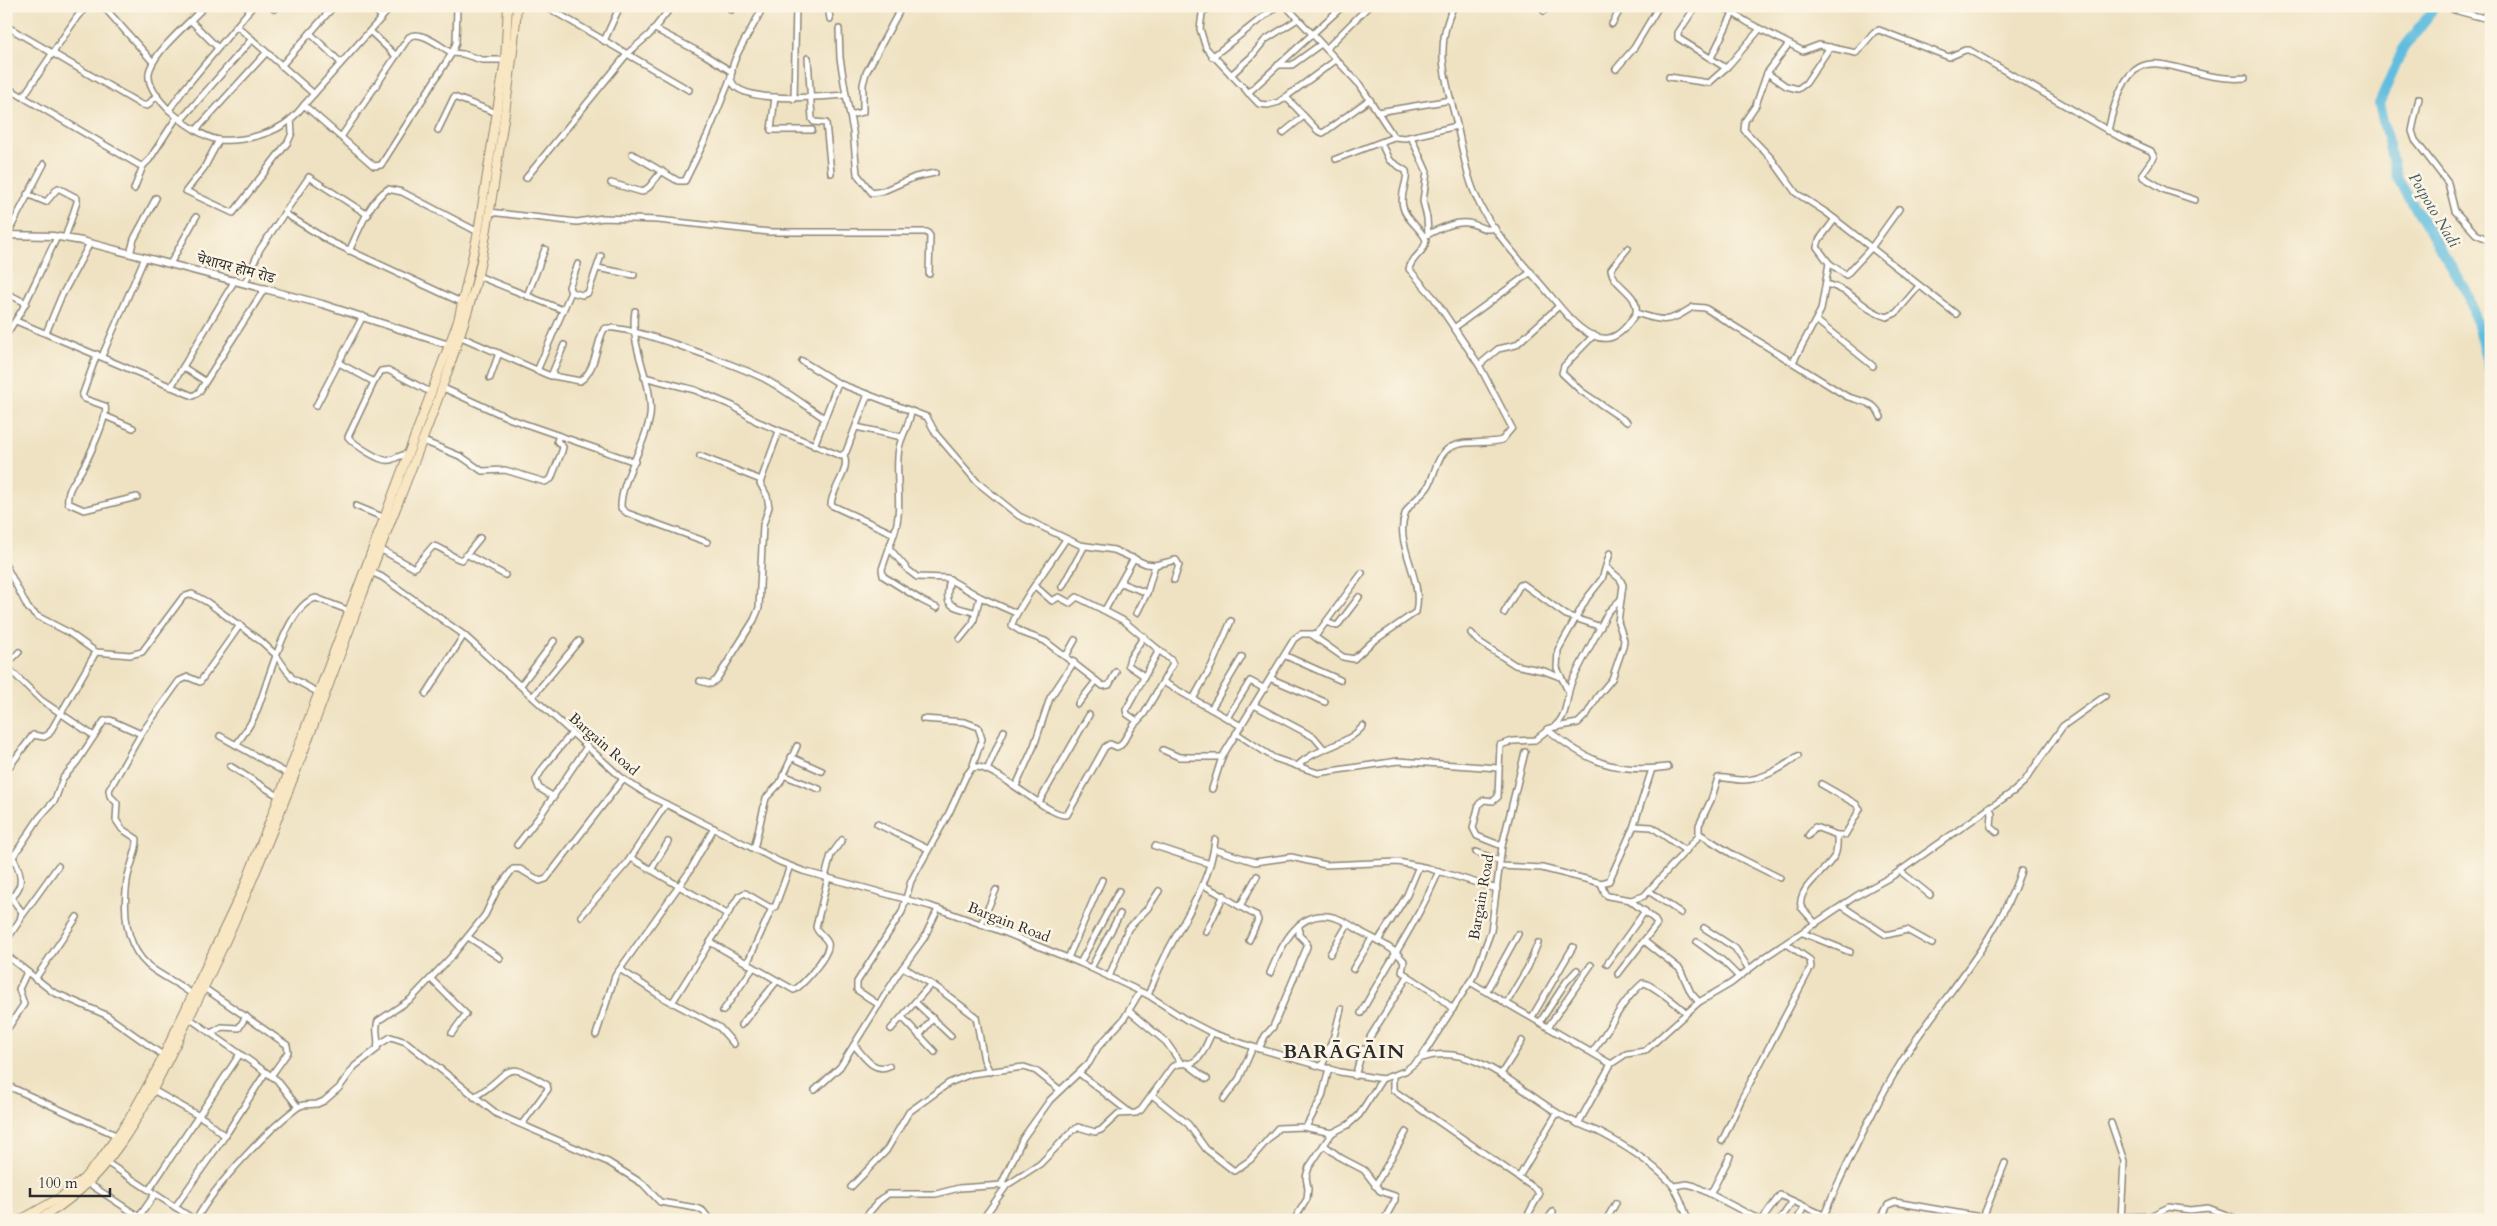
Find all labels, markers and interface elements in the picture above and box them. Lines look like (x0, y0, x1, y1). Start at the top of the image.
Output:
water label: Potpoto Nadi (2403, 169, 2465, 252)
street label: चेशायर होम रोड (194, 248, 278, 288)
street label: Bargain Road (565, 708, 643, 780)
street label: Bargain Road (1464, 853, 1498, 941)
street label: Bargain Road (965, 897, 1053, 947)
district label: BARĀGĀIN (1283, 1038, 1405, 1065)
scale bar (30, 1166, 110, 1198)
text: 100 m (38, 1173, 78, 1193)

